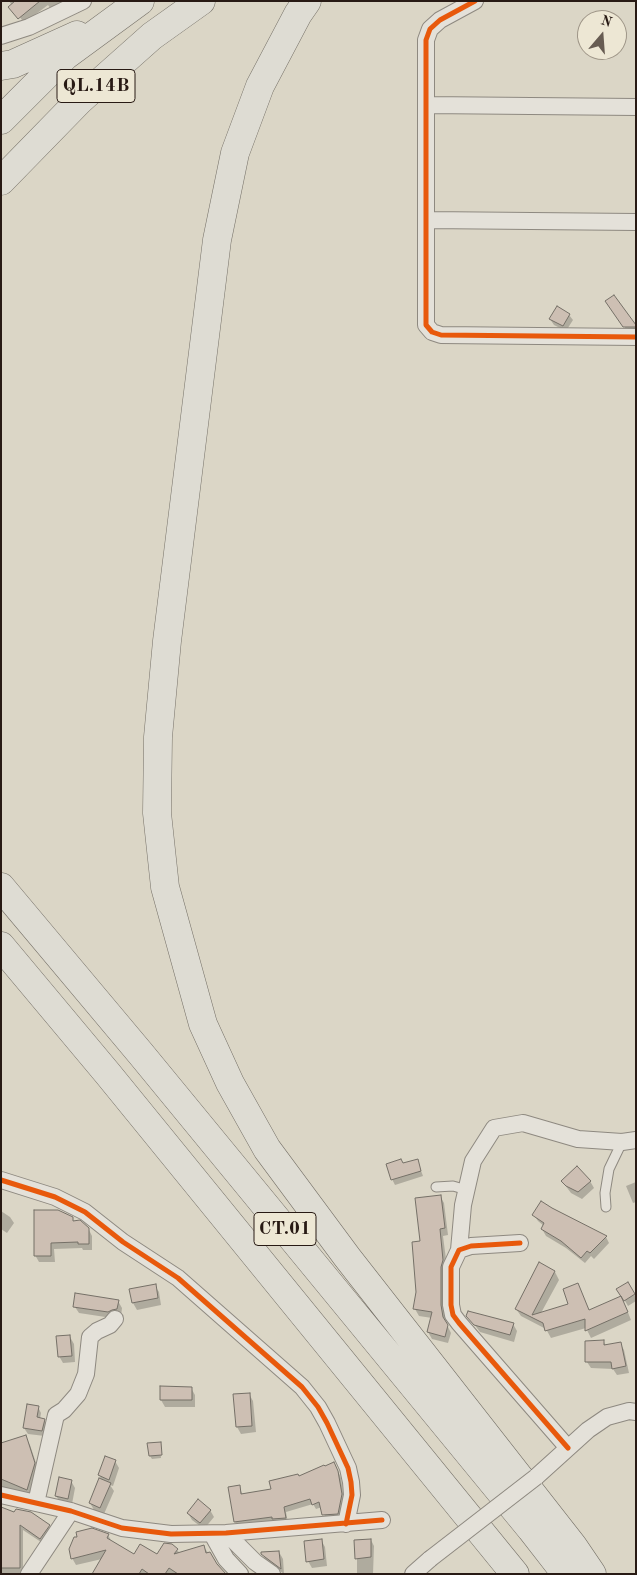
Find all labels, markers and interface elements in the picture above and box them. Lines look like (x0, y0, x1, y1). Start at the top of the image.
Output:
north arrow (577, 10, 627, 60)
text: N (599, 13, 614, 30)
road number: QL.14B (57, 70, 135, 102)
road number: CT.01 (254, 1212, 316, 1246)

